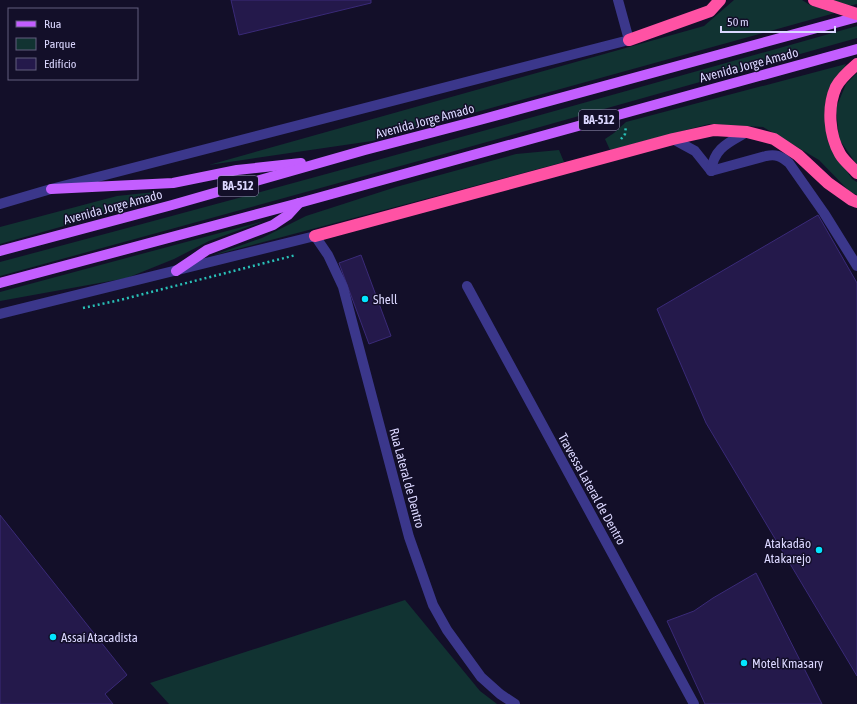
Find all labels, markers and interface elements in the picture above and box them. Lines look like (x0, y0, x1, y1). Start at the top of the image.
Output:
legend (8, 8, 138, 80)
scale bar (721, 8, 835, 34)
text: 50 m (727, 15, 749, 29)
text: Rua (44, 17, 61, 31)
text: Parque (44, 37, 76, 51)
street label: Avenida Jorge Amado (698, 45, 800, 85)
text: Edifício (44, 57, 77, 71)
street label: Avenida Jorge Amado (374, 101, 476, 141)
road number: BA-512 (579, 110, 619, 130)
road number: BA-512 (218, 176, 258, 196)
street label: Avenida Jorge Amado (62, 187, 164, 227)
place label: Shell (373, 292, 398, 307)
marker: Shell (360, 294, 370, 304)
street label: Rua Lateral de Dentro (386, 426, 428, 530)
street label: Travessa Lateral de Dentro (555, 431, 629, 547)
place label: Atakadão Atakarejo (764, 536, 811, 566)
marker: Atakadão Atakarejo (814, 545, 824, 555)
place label: Assaí Atacadista (61, 630, 138, 645)
marker: Assaí Atacadista (48, 632, 58, 642)
place label: Motel Kmasary (752, 656, 824, 671)
marker: Motel Kmasary (739, 658, 749, 668)

